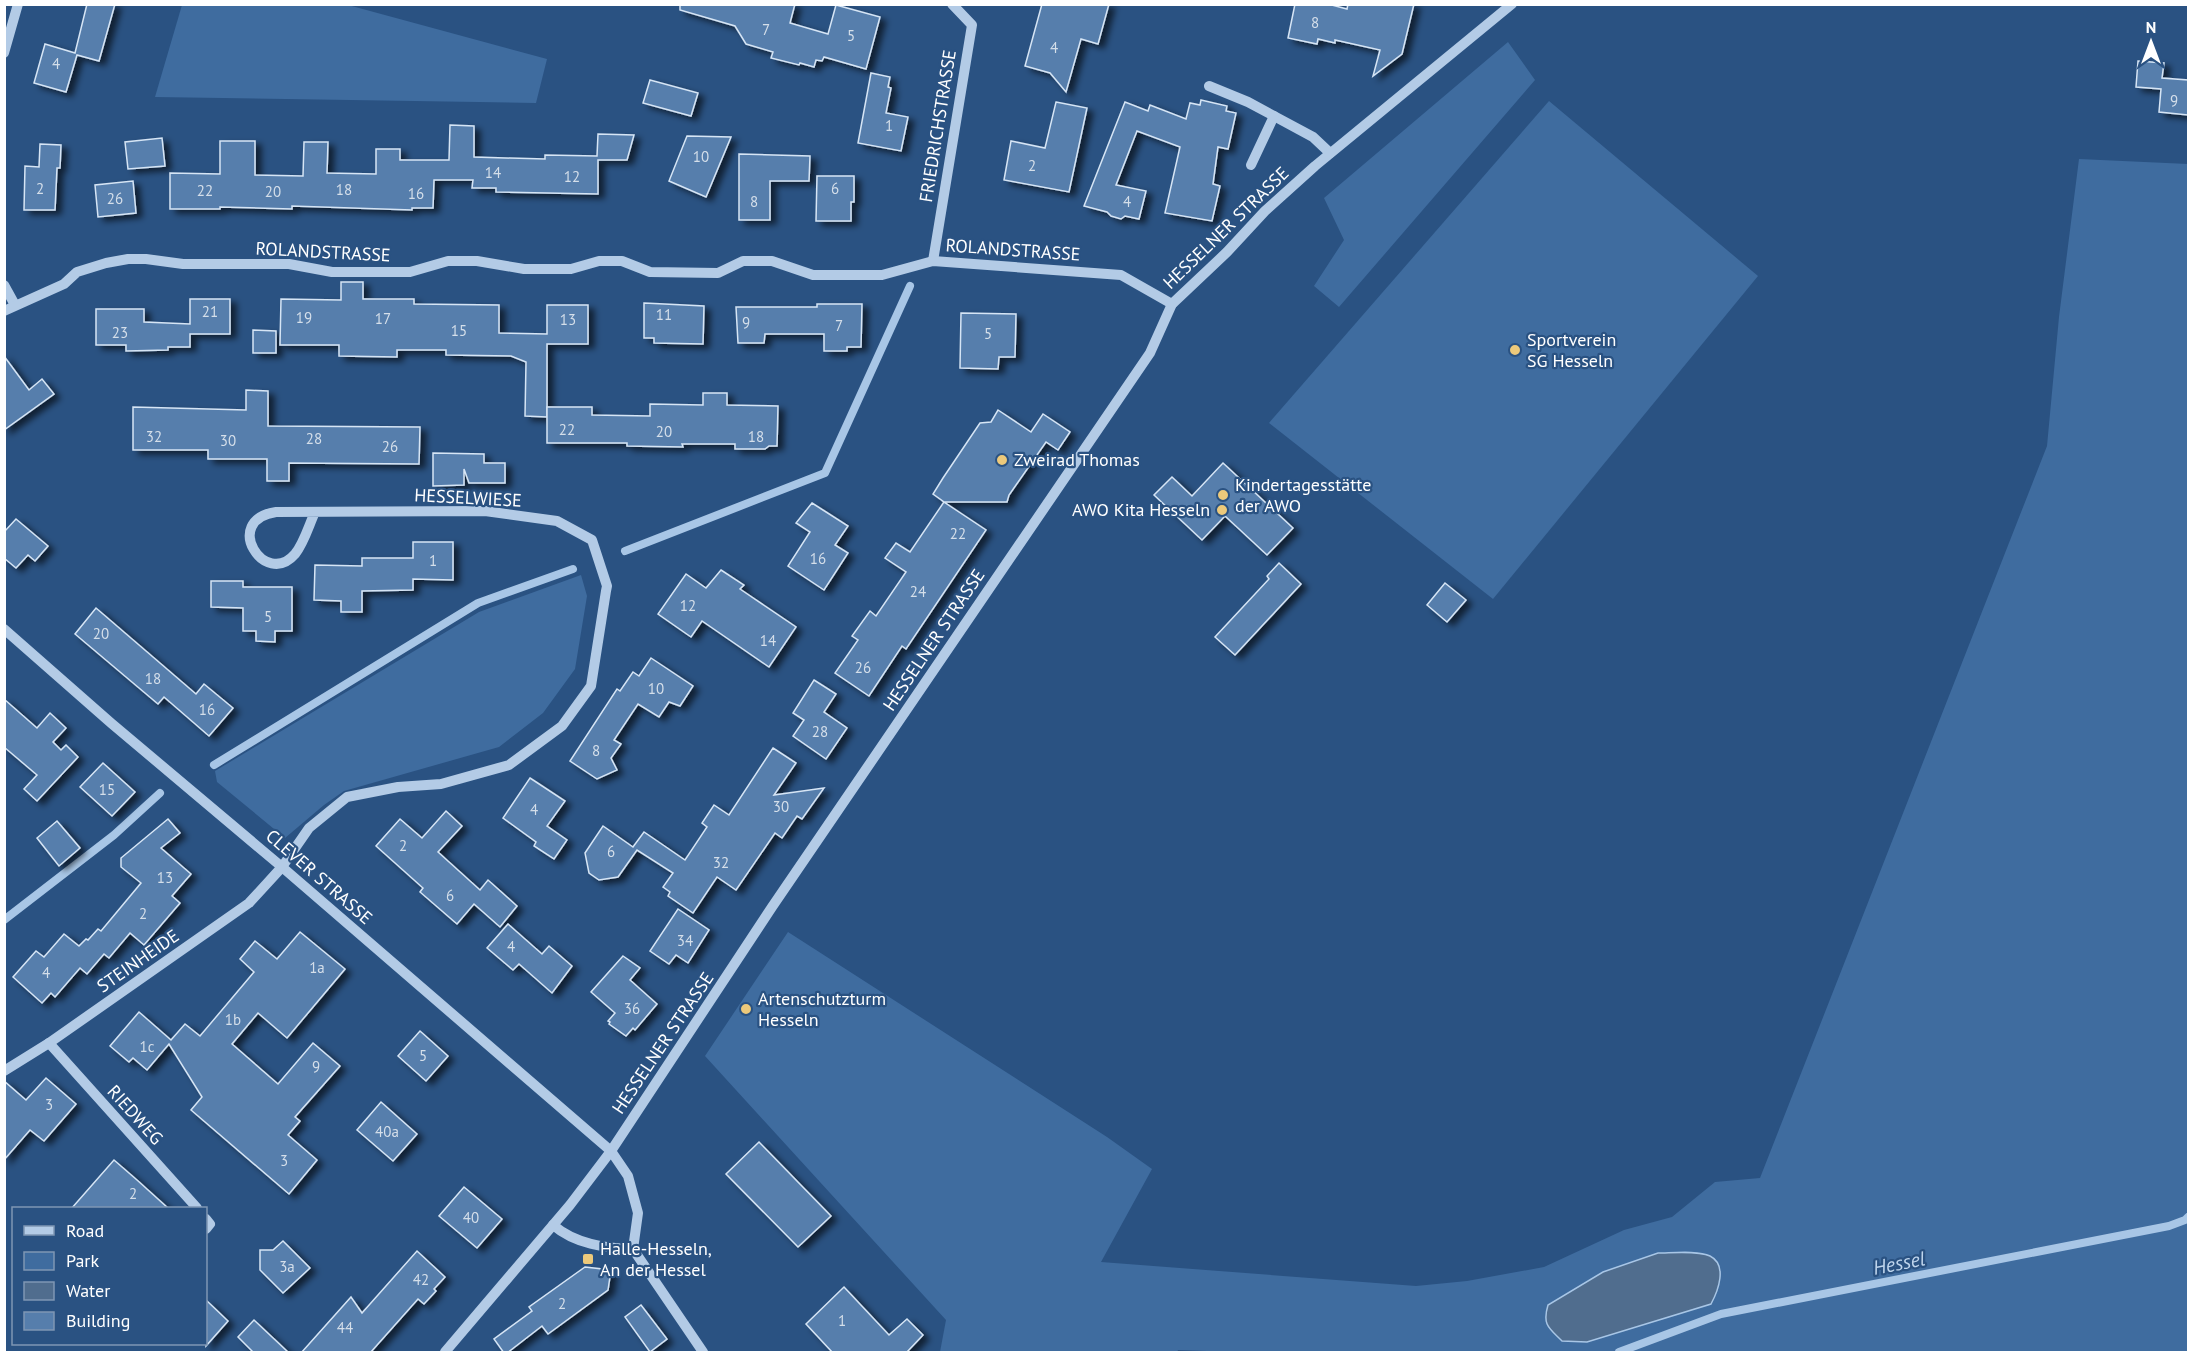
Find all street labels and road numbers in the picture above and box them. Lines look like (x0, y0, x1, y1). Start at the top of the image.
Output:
street label: FRIEDRICHSTRASSE (914, 48, 961, 204)
street label: HESSELNER STRASSE (1158, 162, 1293, 294)
street label: ROLANDSTRASSE (945, 233, 1081, 266)
street label: ROLANDSTRASSE (255, 236, 391, 267)
street label: HESSELWIESE (414, 483, 522, 512)
street label: HESSELNER STRASSE (878, 564, 990, 715)
street label: CLEVER STRASSE (261, 824, 377, 929)
street label: STEINHEIDE (92, 924, 183, 997)
street label: HESSELNER STRASSE (607, 967, 719, 1118)
street label: RIEDWEG (103, 1080, 168, 1149)

